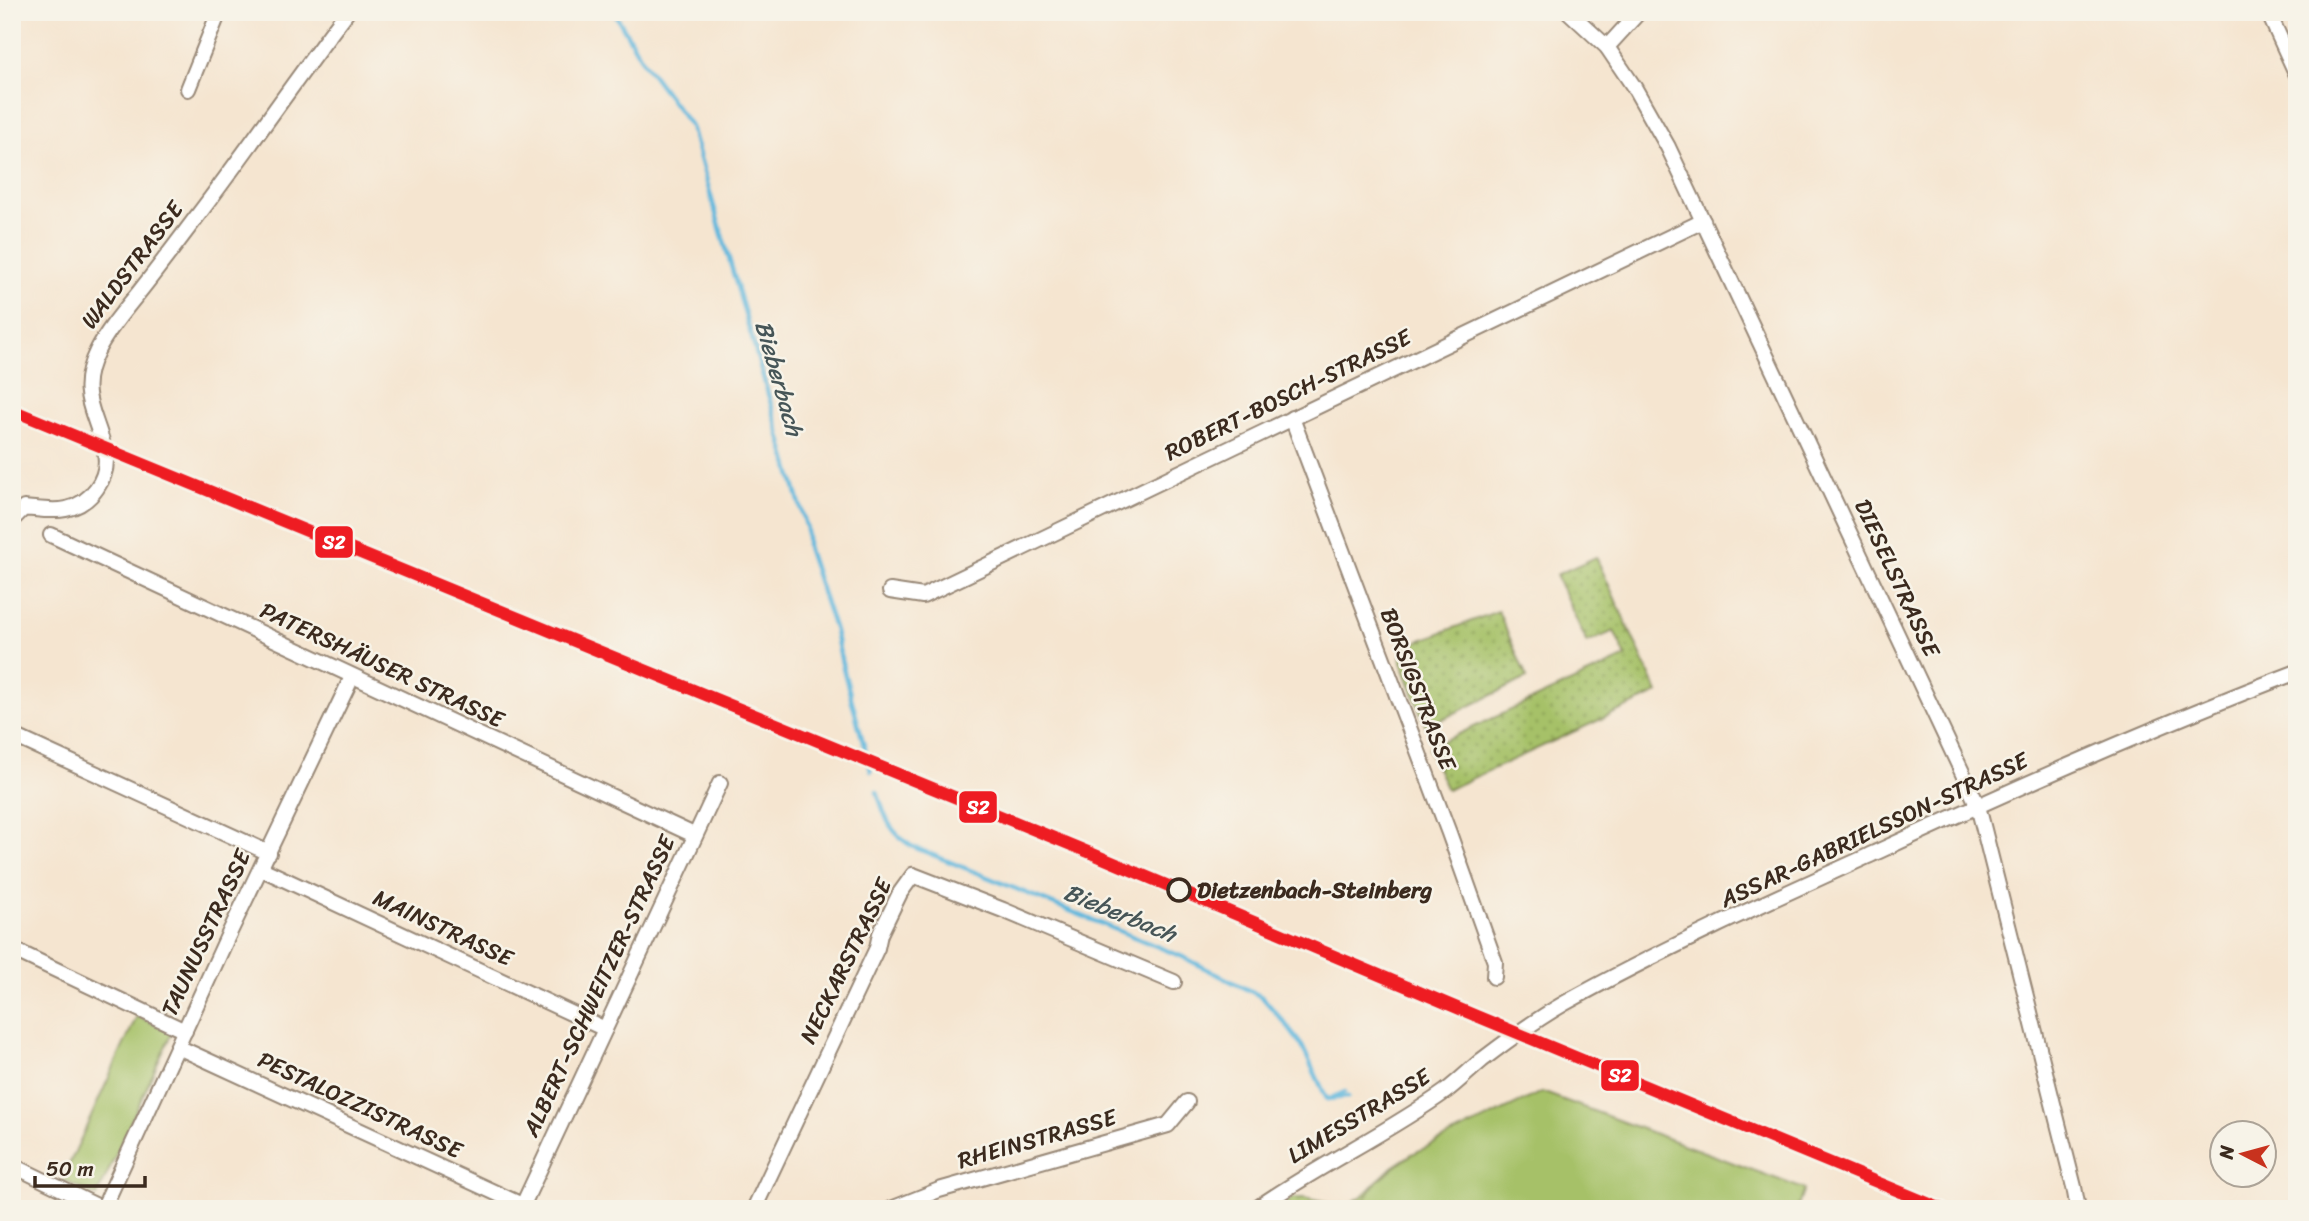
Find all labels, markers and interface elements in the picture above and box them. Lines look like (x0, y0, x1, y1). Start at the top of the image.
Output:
street label: WALDSTRASSE (70, 191, 195, 338)
water label: Bieberbach (743, 315, 816, 443)
street label: ROBERT-BOSCH-STRASSE (1158, 317, 1420, 473)
street label: DIESELSTRASSE (1842, 492, 1952, 665)
line badge: S2 (314, 525, 354, 559)
text: S2 (322, 526, 345, 559)
street label: PATERSHÄUSER STRASSE (253, 590, 512, 740)
street label: BORSIGSTRASSE (1368, 602, 1468, 777)
street label: ASSAR-GABRIELSSON-STRASSE (1712, 740, 2036, 920)
line badge: S2 (958, 790, 998, 824)
text: S2 (966, 791, 989, 824)
street label: ALBERT-SCHWEITZER-STRASSE (511, 827, 688, 1145)
street label: TAUNUSSTRASSE (149, 842, 263, 1023)
street label: NECKARSTRASSE (788, 870, 904, 1051)
place label: Dietzenbach-Steinberg (1197, 870, 1432, 911)
water label: Bieberbach (1057, 871, 1185, 955)
street label: MAINSTRASSE (366, 878, 521, 979)
marker: Dietzenbach-Steinberg (1167, 878, 1191, 902)
street label: PESTALOZZISTRASSE (251, 1040, 470, 1171)
street label: LIMESSTRASSE (1279, 1056, 1440, 1175)
line badge: S2 (1600, 1059, 1640, 1092)
text: S2 (1608, 1059, 1631, 1092)
street label: RHEINSTRASSE (953, 1096, 1122, 1181)
north arrow (2208, 1120, 2278, 1190)
text: N (2209, 1143, 2244, 1162)
scale bar (35, 1144, 145, 1188)
text: 50 m (46, 1150, 94, 1188)

